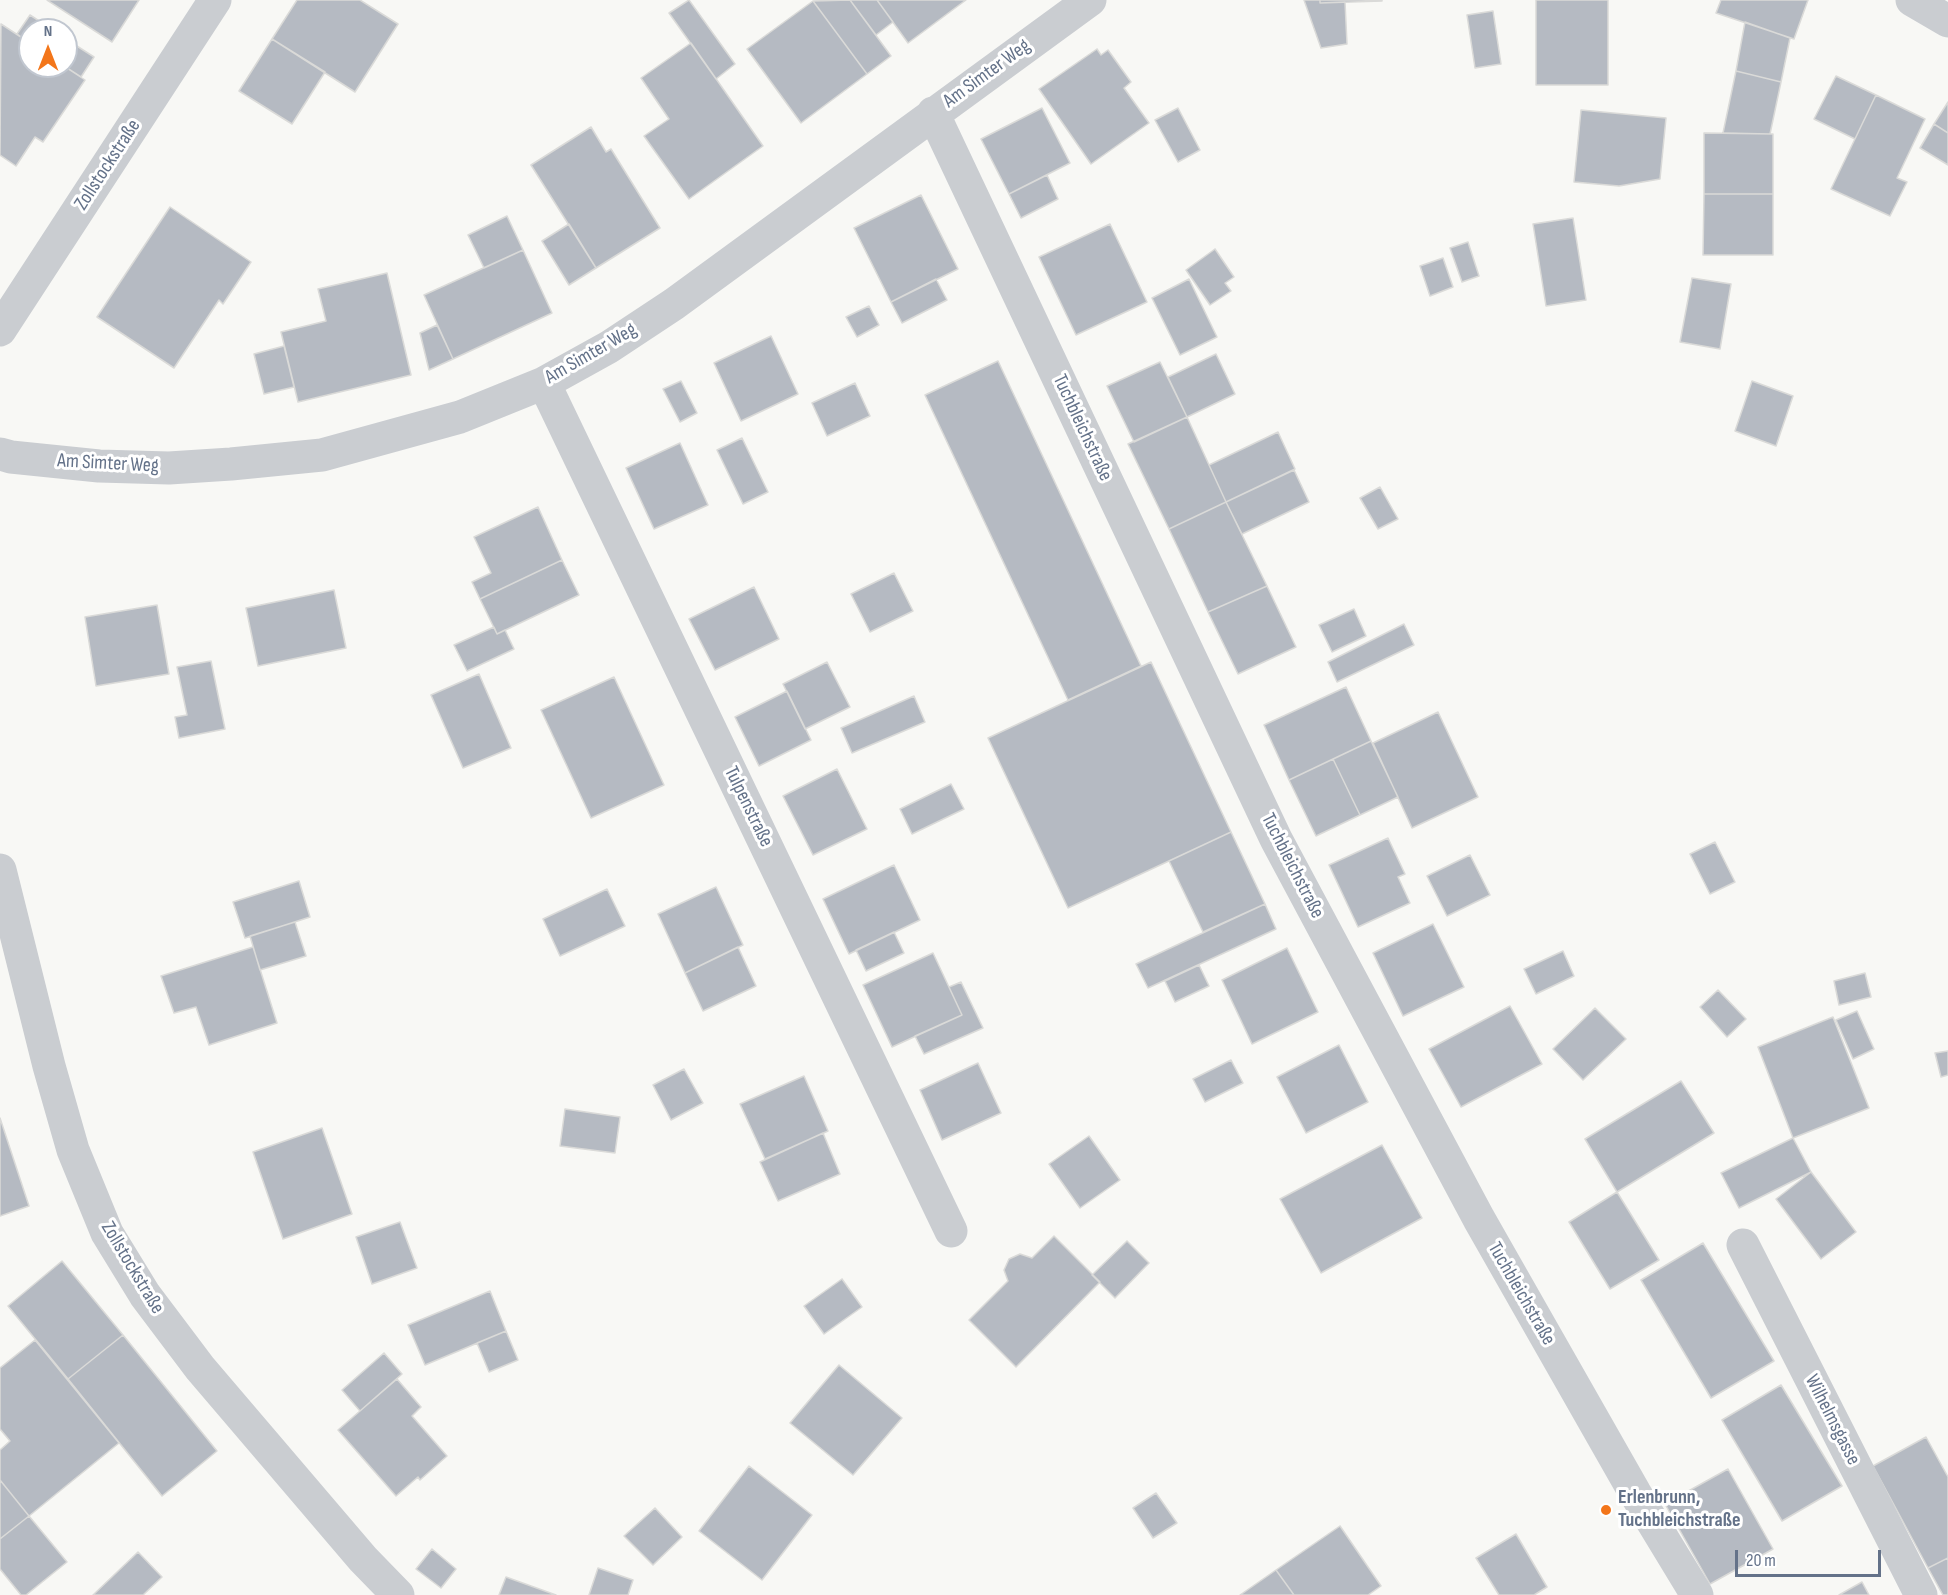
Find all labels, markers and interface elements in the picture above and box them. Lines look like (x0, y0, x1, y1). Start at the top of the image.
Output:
north arrow (18, 18, 78, 78)
text: N (44, 22, 52, 41)
street label: Am Simter Weg (939, 34, 1035, 114)
street label: Zollstockstraße (70, 115, 146, 215)
street label: Am Simter Weg (541, 318, 641, 390)
street label: Tuchbleichstraße (1047, 371, 1117, 485)
street label: Am Simter Weg (57, 449, 159, 479)
street label: Tulpenstraße (718, 763, 778, 851)
street label: Tuchbleichstraße (1255, 809, 1329, 923)
street label: Zollstockstraße (95, 1218, 169, 1318)
street label: Tuchbleichstraße (1482, 1238, 1560, 1350)
street label: Wilhelmsgasse (1799, 1371, 1865, 1469)
place label: Erlenbrunn, Tuchbleichstraße (1618, 1486, 1740, 1533)
marker: Erlenbrunn, Tuchbleichstraße (1599, 1503, 1613, 1517)
scale bar (1738, 1538, 1884, 1576)
text: 20 m (1746, 1550, 1776, 1571)

